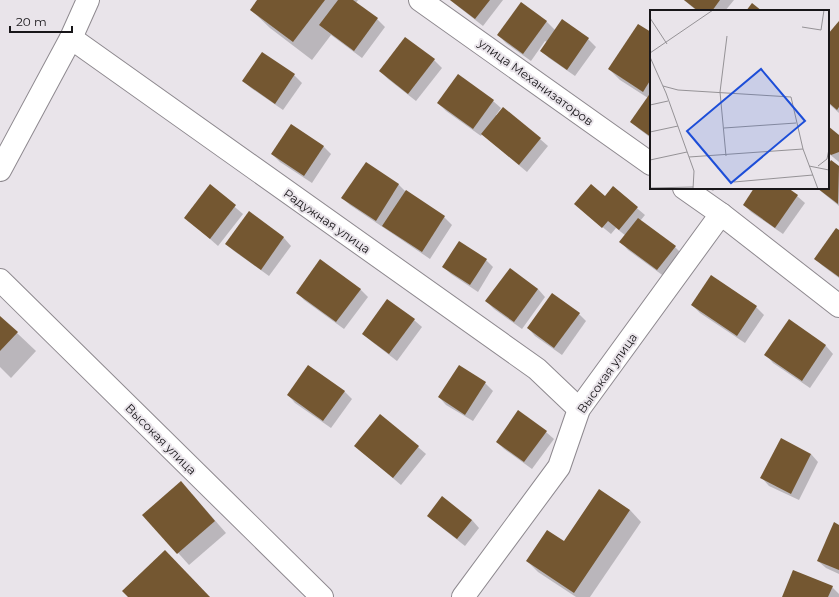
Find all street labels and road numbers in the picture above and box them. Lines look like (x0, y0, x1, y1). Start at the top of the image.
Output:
street label: улица Механизаторов (475, 35, 596, 129)
street label: Радужная улица (281, 185, 373, 257)
street label: Высокая улица (574, 330, 640, 416)
street label: Высокая улица (122, 400, 200, 478)

